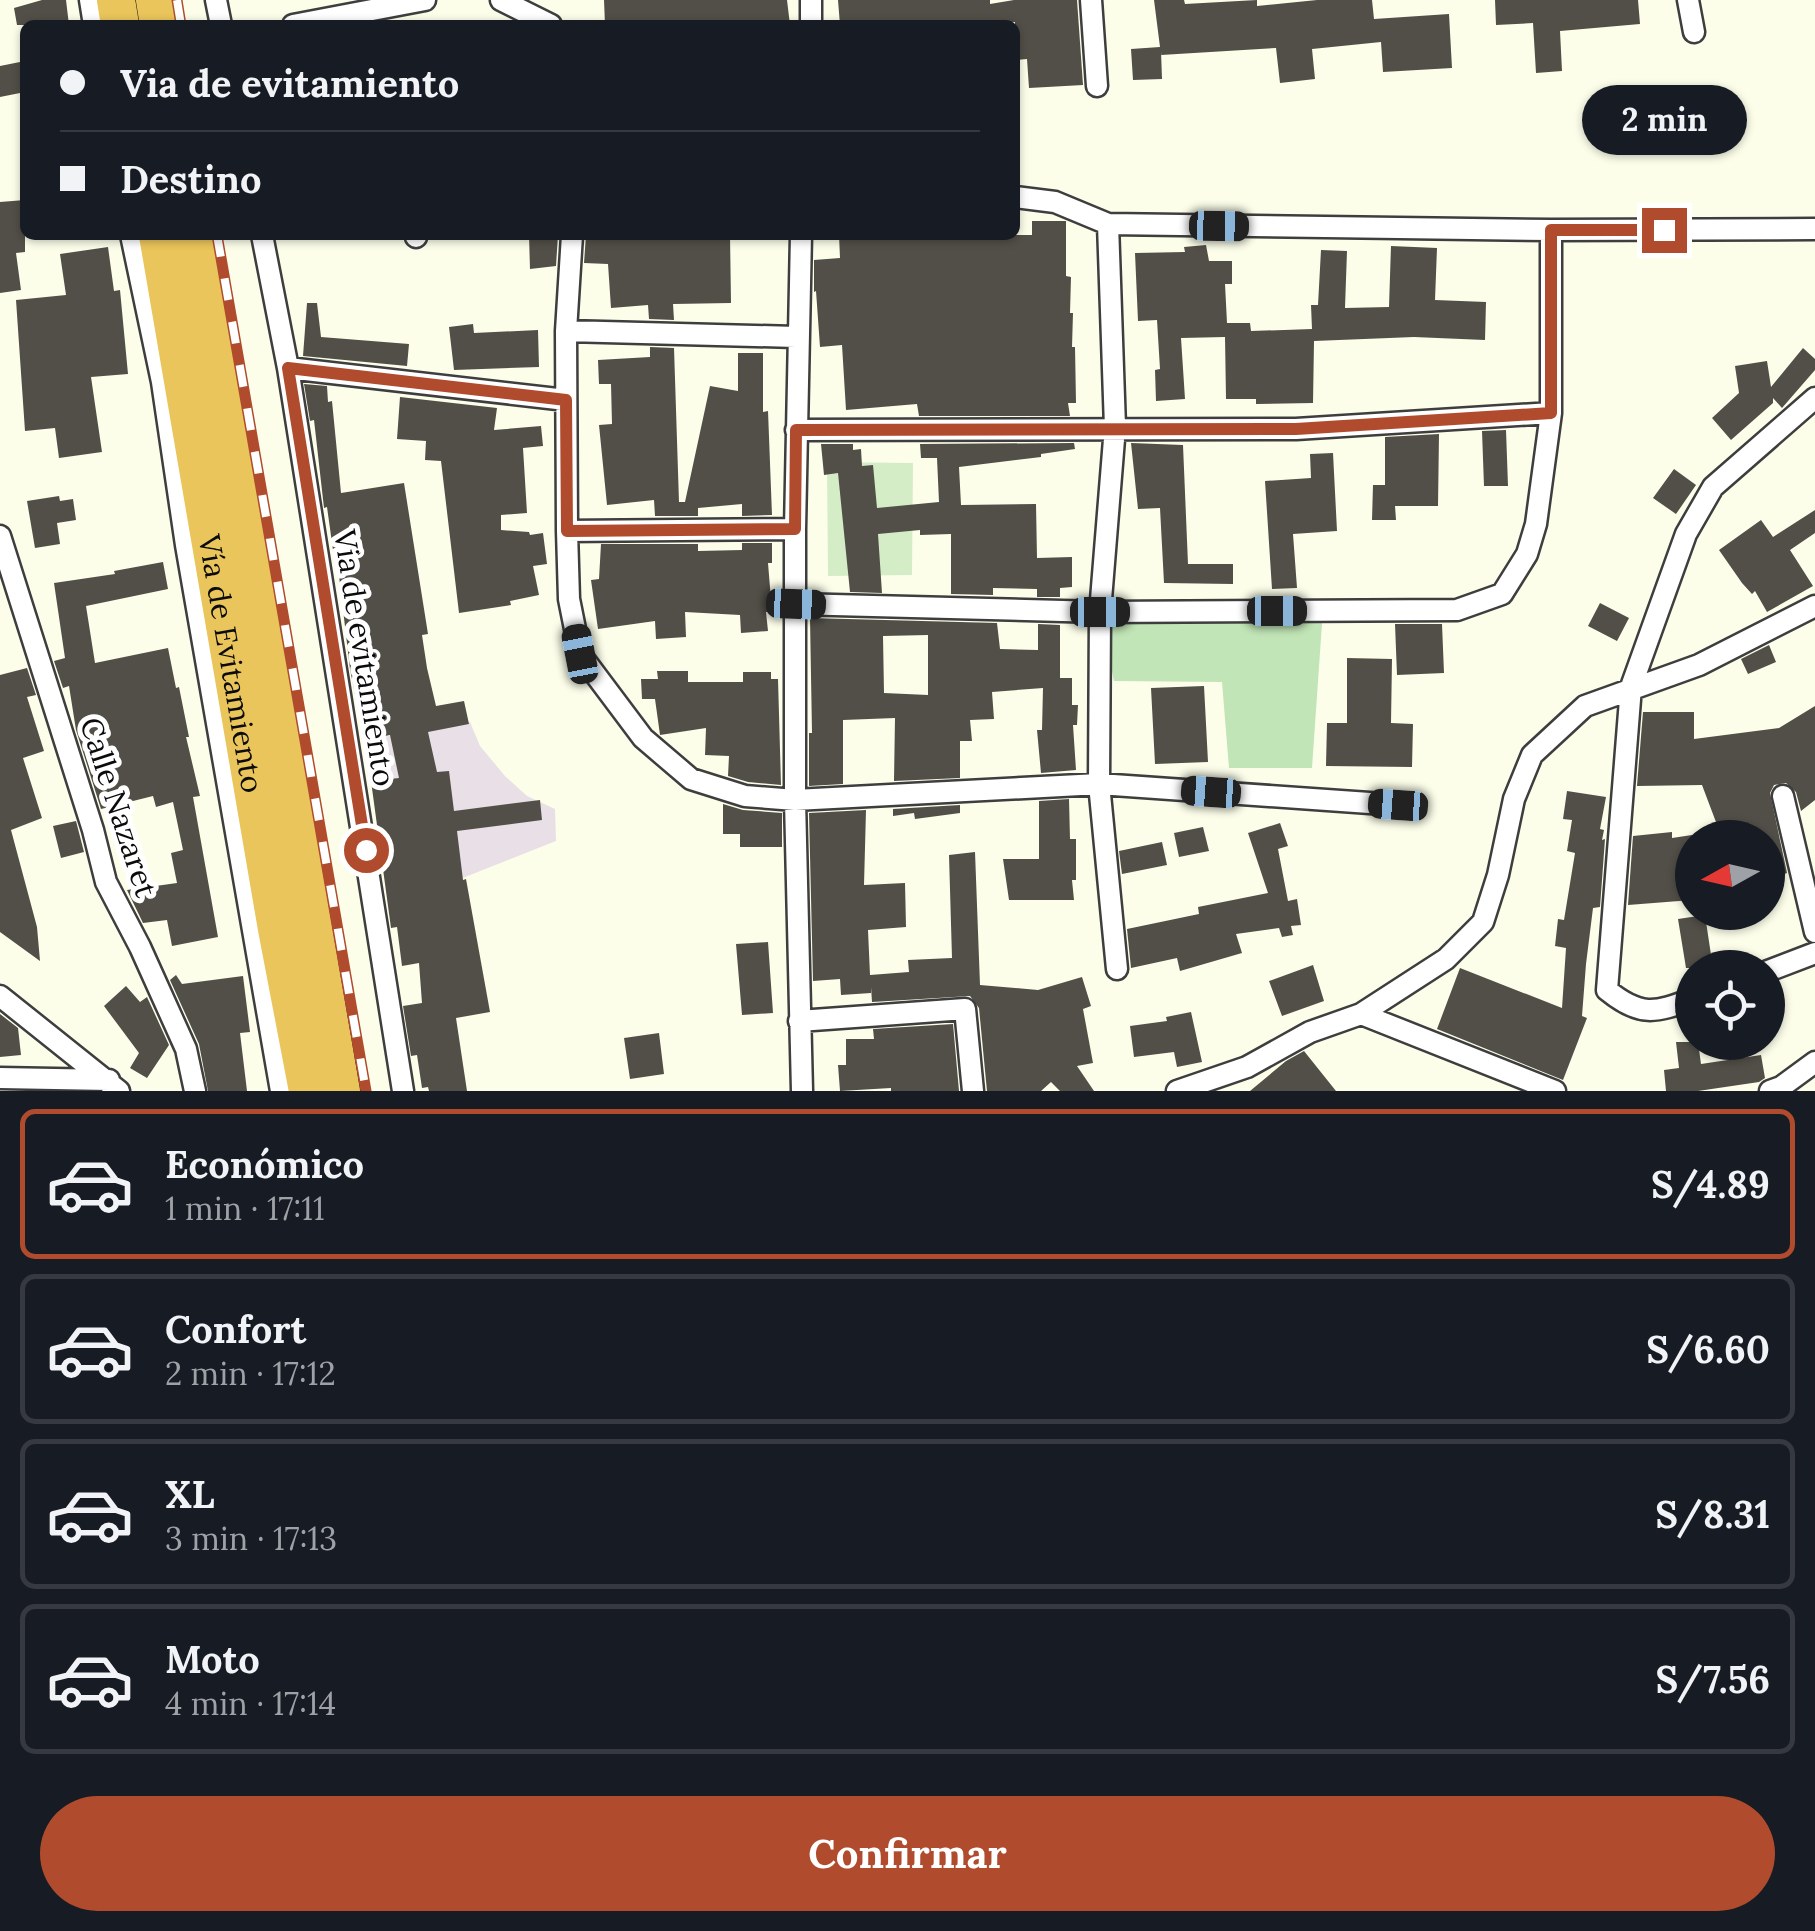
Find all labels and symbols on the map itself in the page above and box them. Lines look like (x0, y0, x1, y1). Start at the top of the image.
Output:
callout: 2 min (1582, 85, 1746, 155)
route end (1642, 208, 1687, 253)
car (1189, 210, 1249, 242)
street label: Via de evitamiento (326, 526, 404, 789)
street label: Vía de Evitamiento (191, 531, 272, 796)
car (765, 588, 827, 620)
car (1247, 596, 1307, 626)
car (1070, 597, 1130, 627)
car (560, 622, 600, 686)
street label: Calle Nazaret (72, 713, 166, 902)
car (1180, 775, 1242, 809)
car (1367, 788, 1429, 822)
north arrow (1675, 820, 1785, 930)
route start (344, 828, 389, 873)

